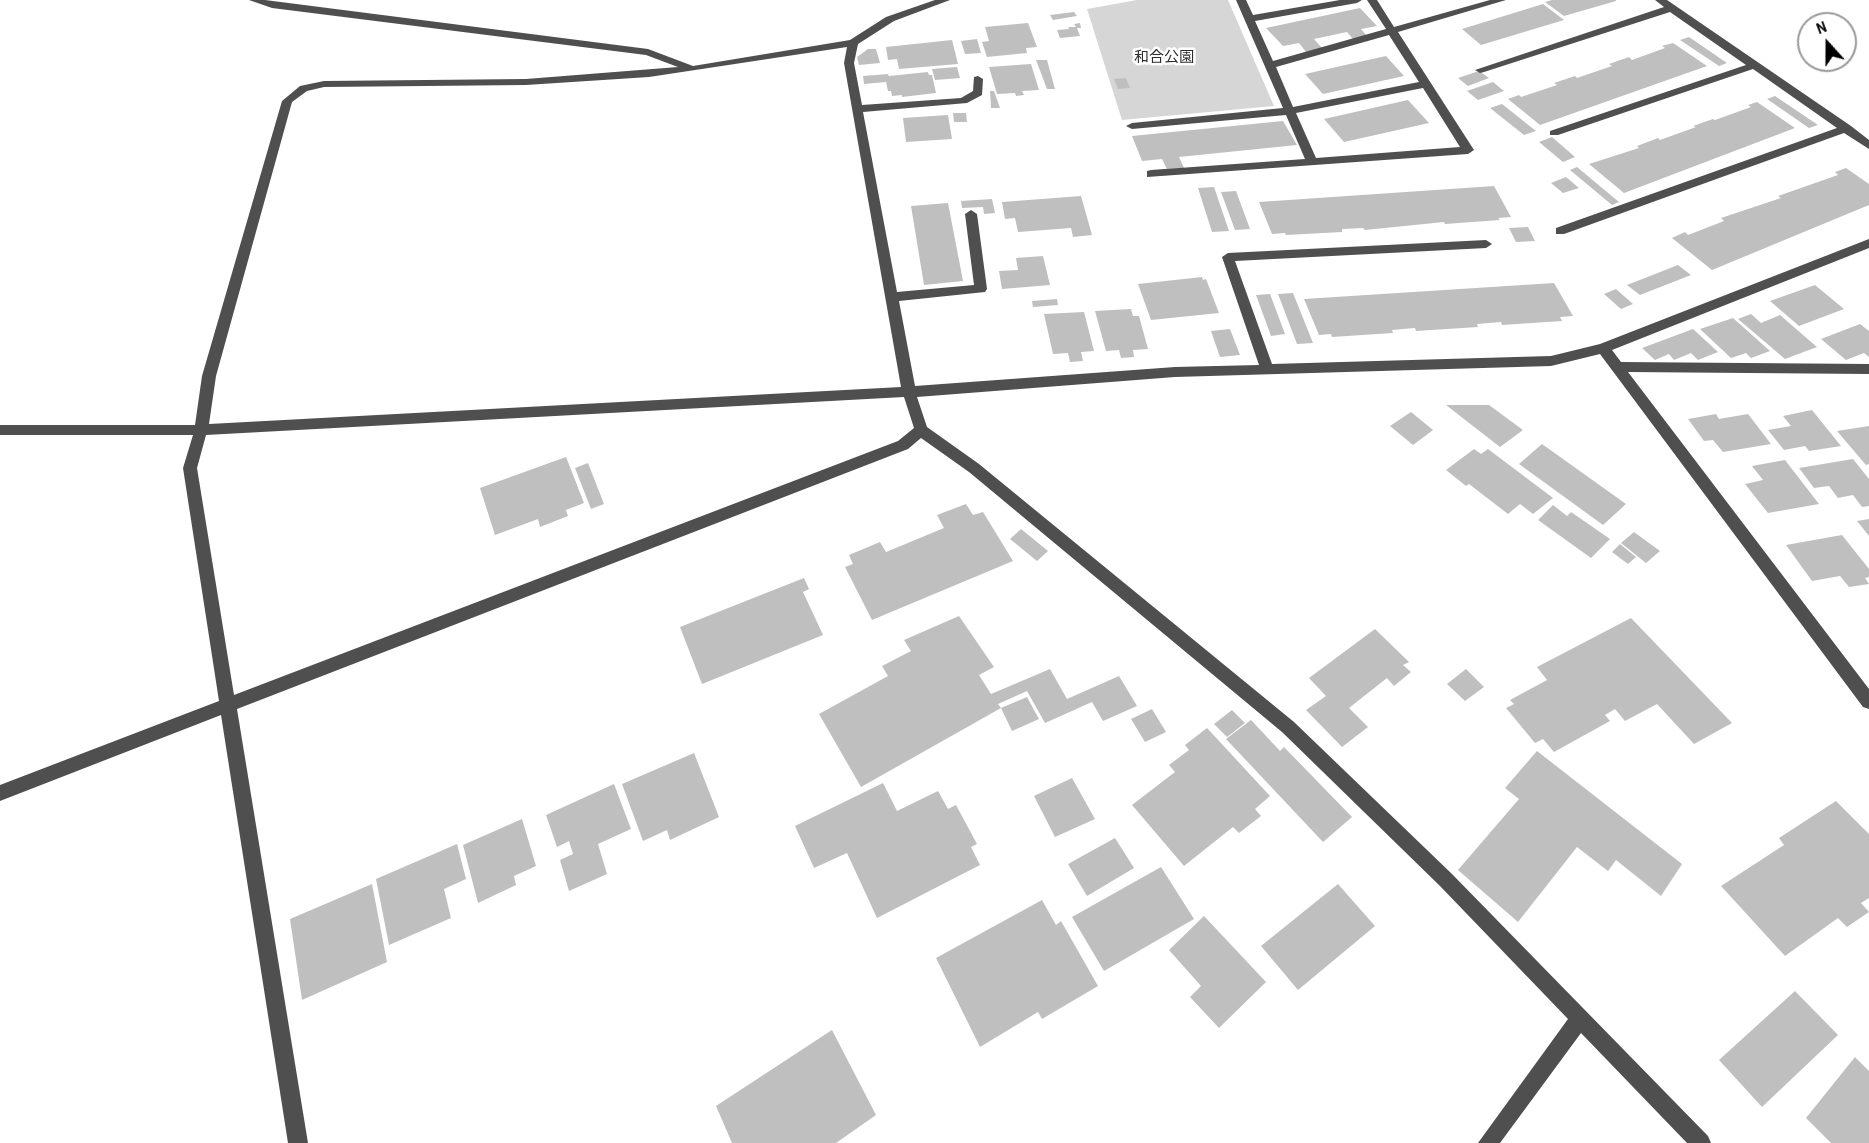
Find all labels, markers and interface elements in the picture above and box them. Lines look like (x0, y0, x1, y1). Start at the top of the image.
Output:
north arrow (1797, 12, 1857, 72)
text: N (1813, 15, 1830, 39)
park label: 和合公園 (1134, 49, 1194, 67)

